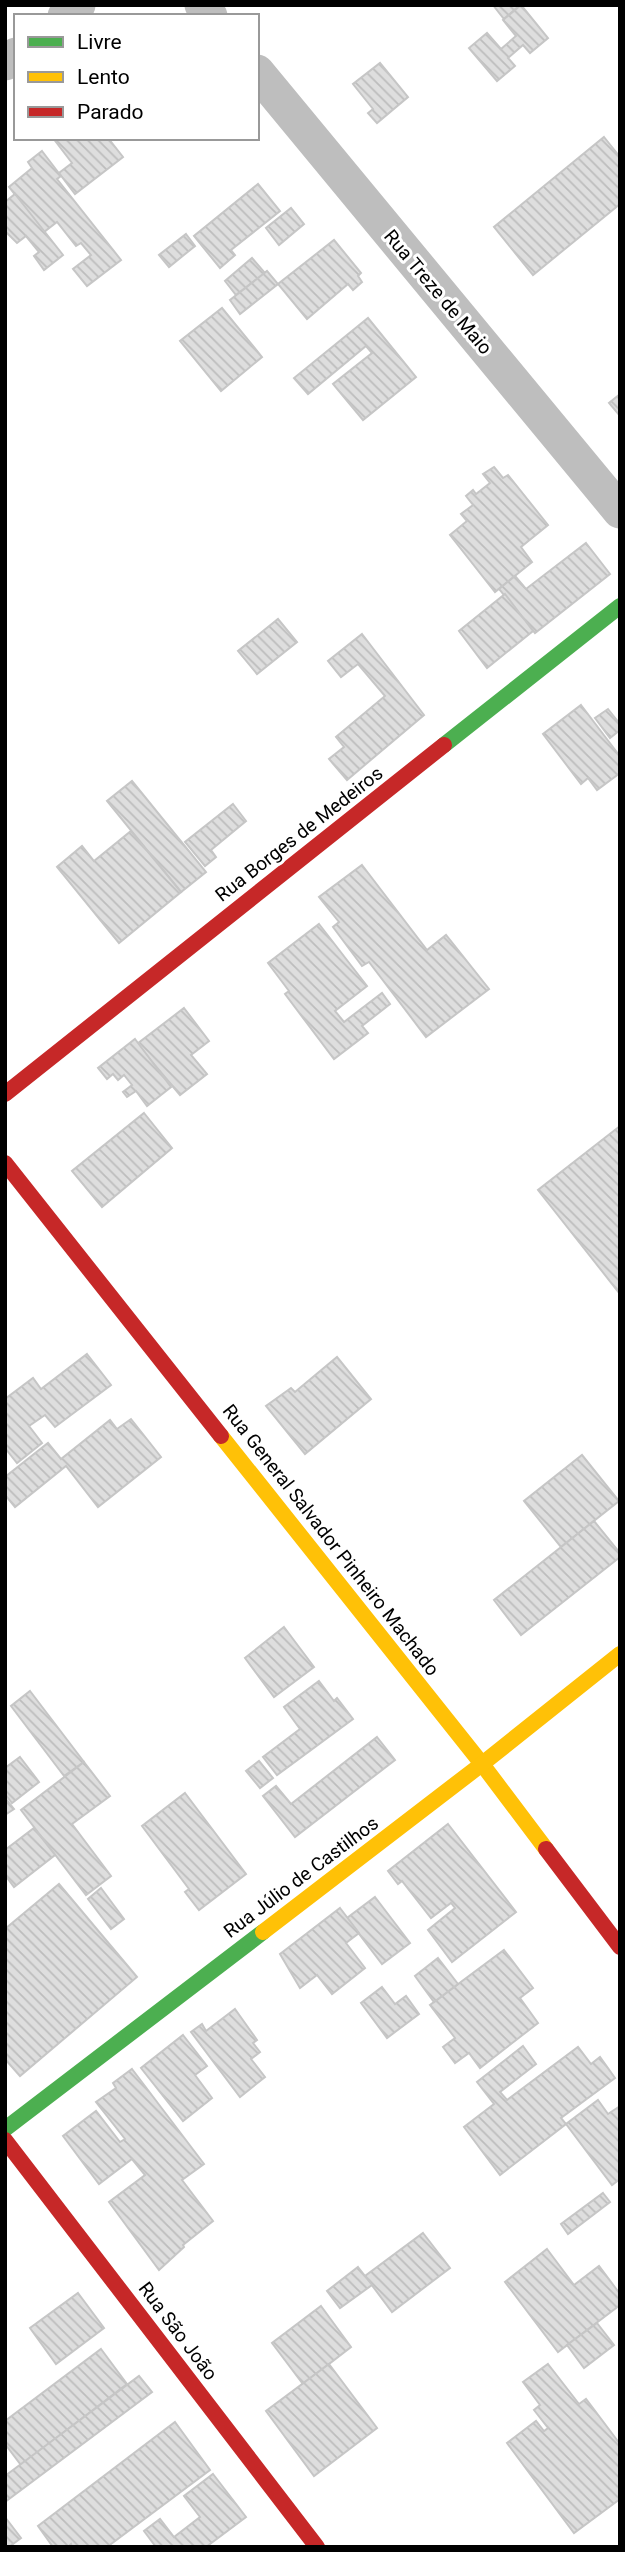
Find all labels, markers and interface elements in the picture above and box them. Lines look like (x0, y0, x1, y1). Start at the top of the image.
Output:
legend (14, 14, 259, 140)
text: Livre (77, 30, 122, 54)
text: Lento (77, 65, 130, 89)
text: Parado (77, 100, 144, 124)
street label: Rua Treze de Maio (379, 225, 497, 359)
street label: Rua Borges de Medeiros (211, 762, 387, 906)
street label: Rua General Salvador Pinheiro Machado (218, 1400, 444, 1680)
street label: Rua Júlio de Castilhos (219, 1811, 383, 1943)
street label: Rua São João (134, 2277, 222, 2385)

